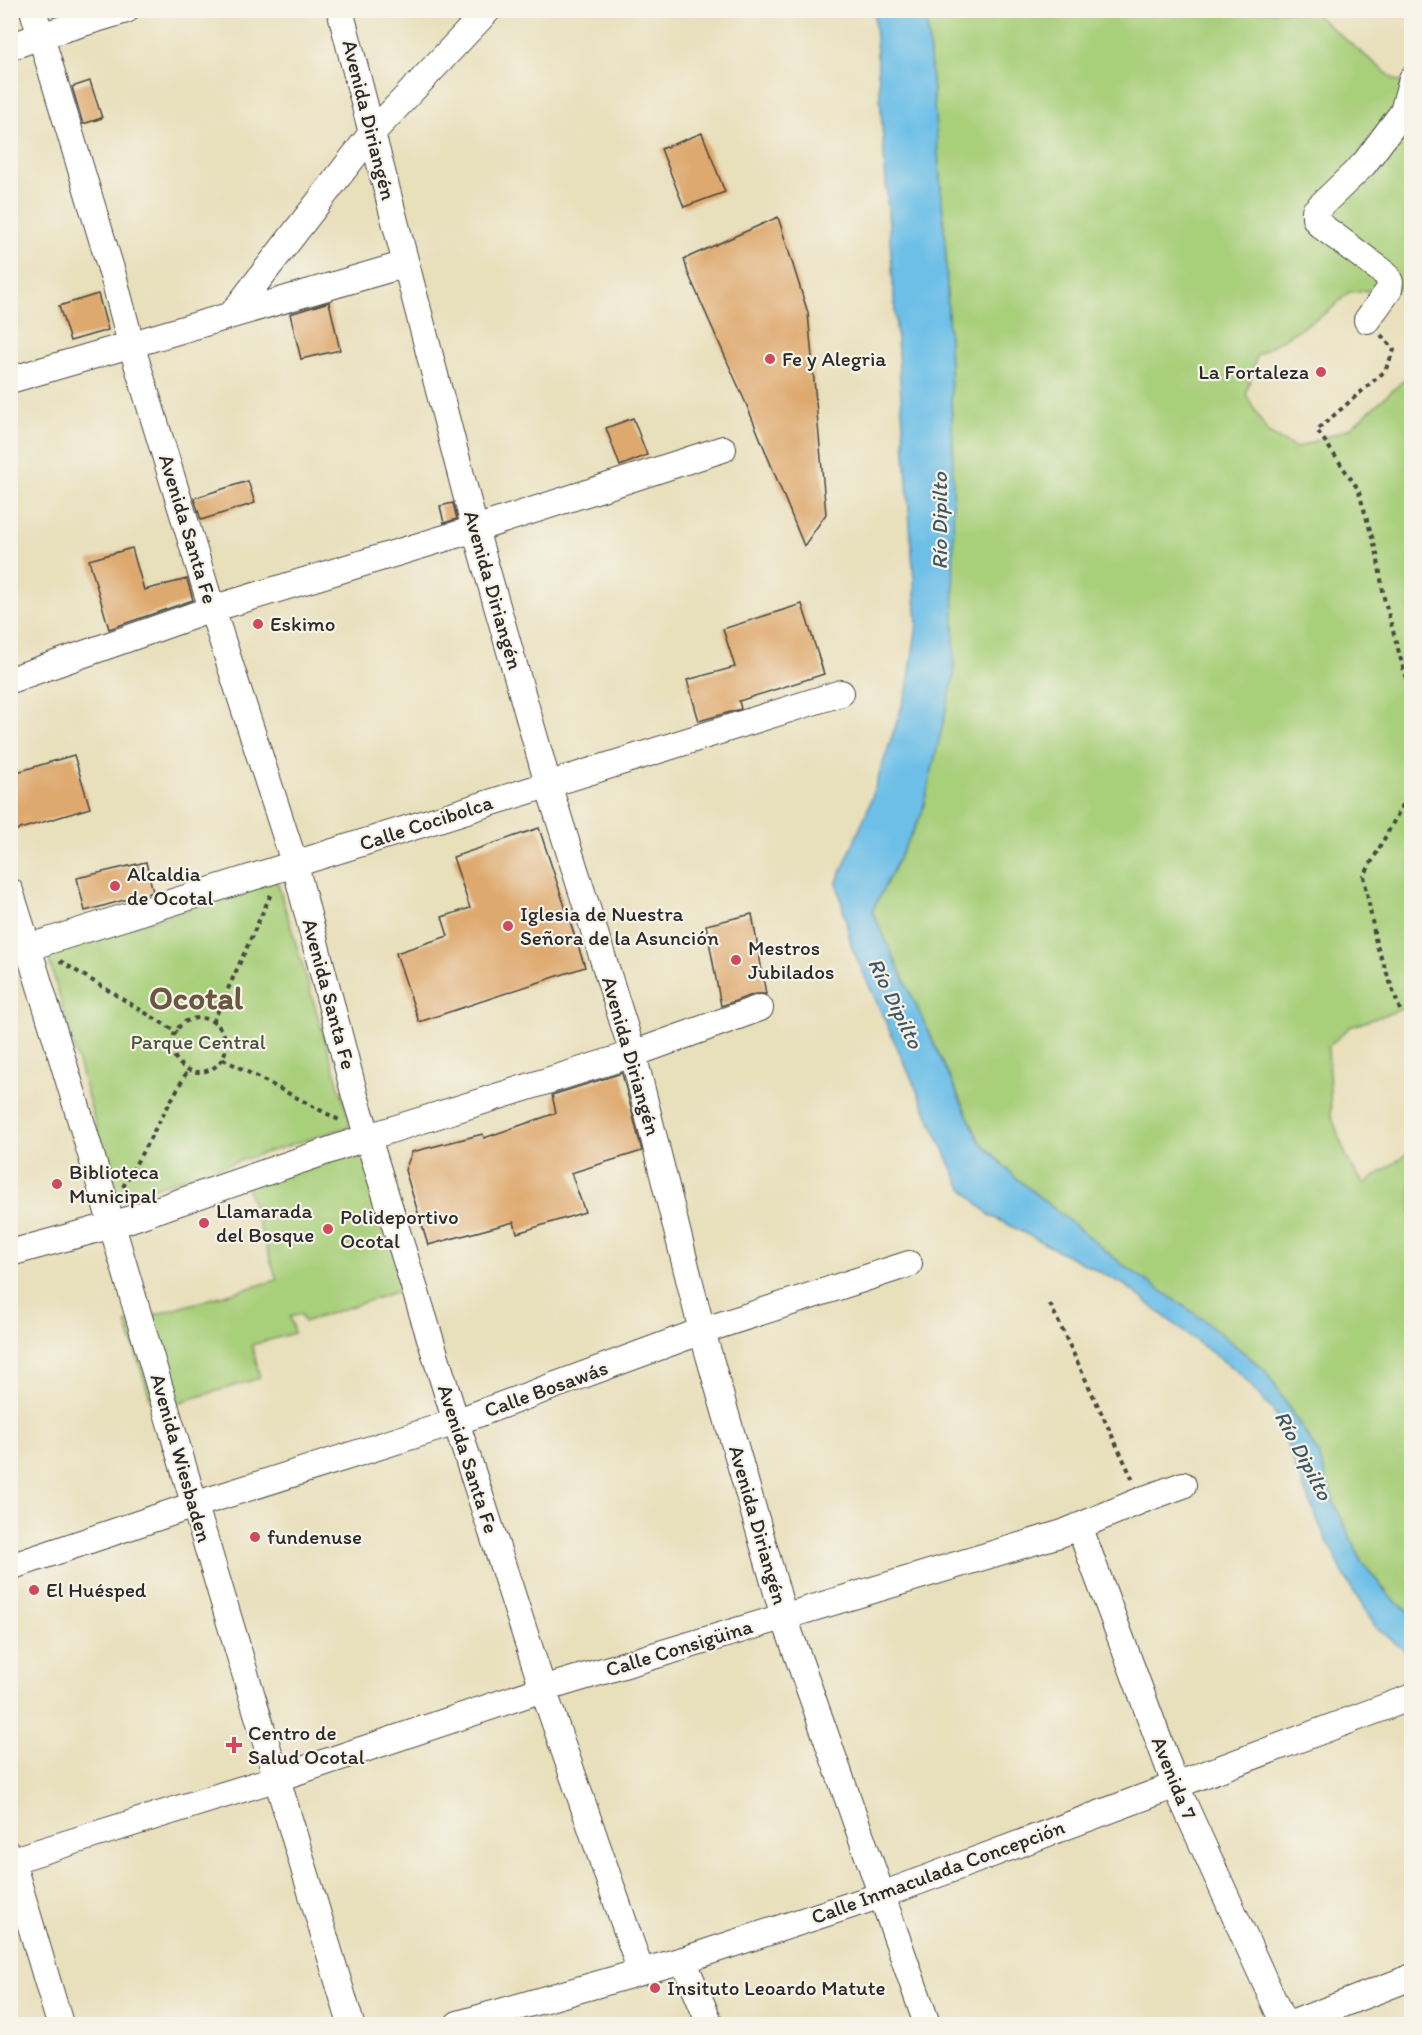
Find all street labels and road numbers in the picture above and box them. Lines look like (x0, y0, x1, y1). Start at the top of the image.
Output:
street label: Avenida Diriangén (337, 37, 402, 203)
street label: Avenida Santa Fe (154, 451, 223, 607)
street label: Avenida Diriangén (459, 507, 528, 672)
street label: Calle Cocibolca (356, 789, 496, 856)
street label: Avenida Santa Fe (297, 916, 362, 1072)
street label: Avenida Diriangén (597, 973, 666, 1138)
street label: Calle Bosawás (481, 1355, 611, 1422)
street label: Avenida Wiesbaden (145, 1371, 218, 1545)
street label: Avenida Santa Fe (433, 1381, 504, 1536)
street label: Avenida Diriangén (724, 1442, 793, 1607)
street label: Calle Consigüina (602, 1613, 755, 1682)
street label: Avenida 7 (1147, 1733, 1202, 1823)
street label: Calle Inmaculada Concepción (808, 1814, 1068, 1929)

